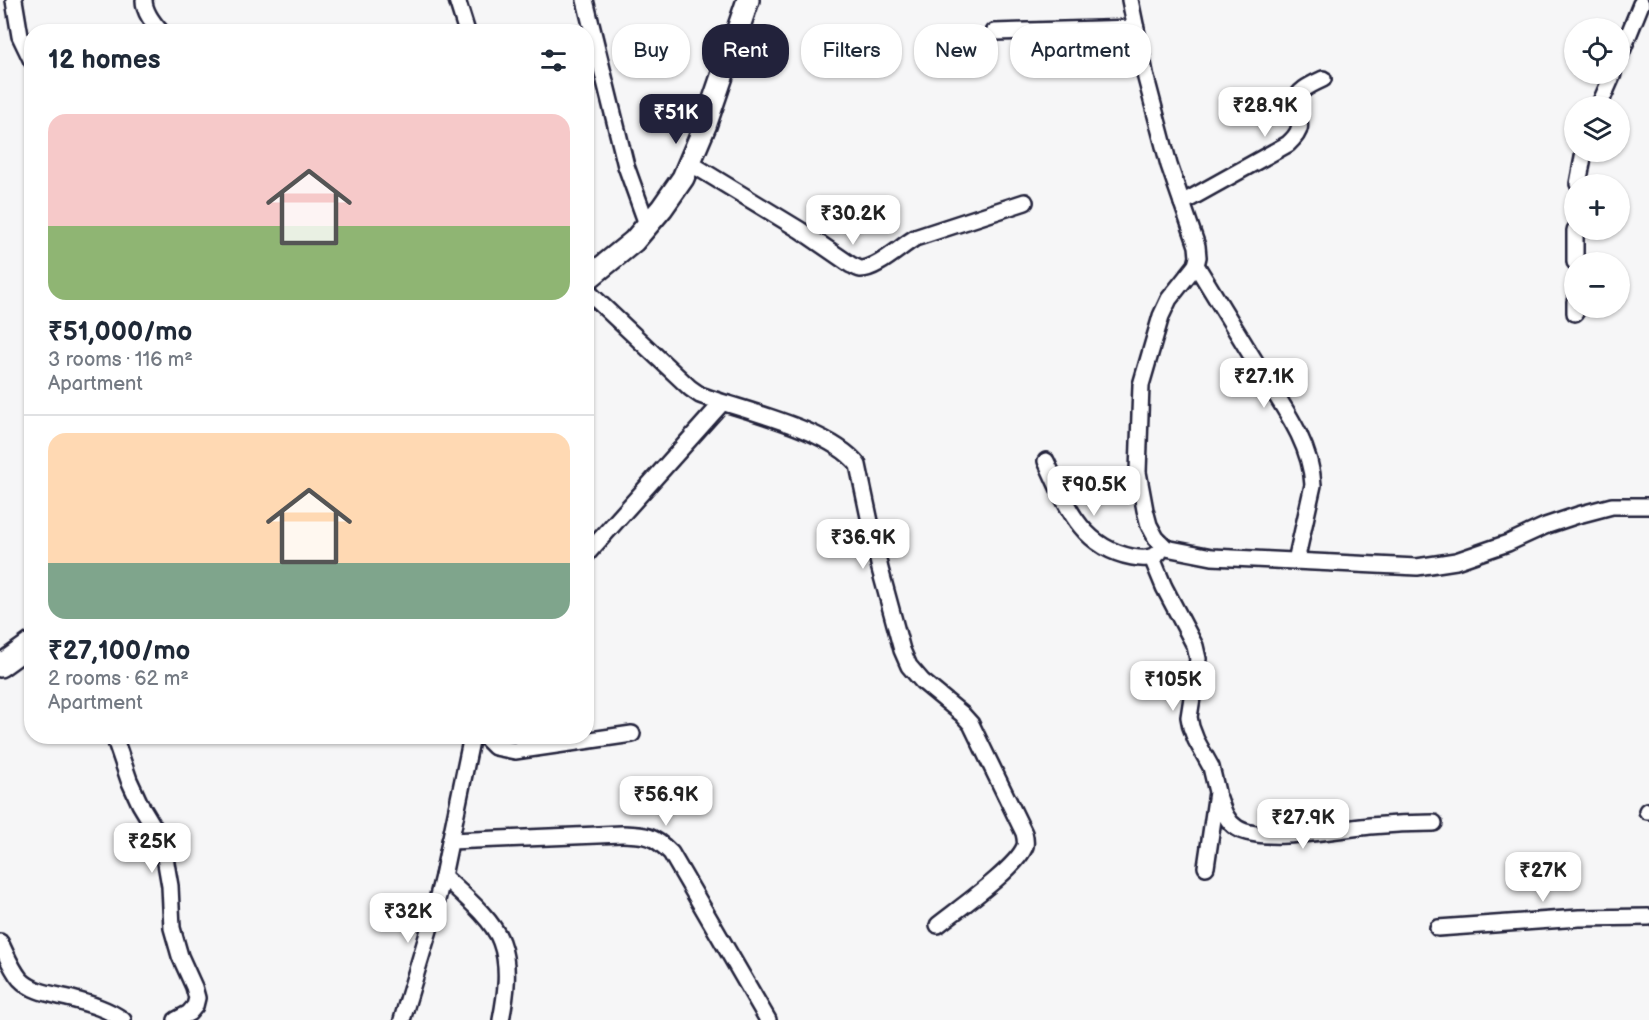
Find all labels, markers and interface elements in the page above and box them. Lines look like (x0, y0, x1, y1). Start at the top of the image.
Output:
map controls (1564, 18, 1630, 318)
button: locate (1564, 18, 1630, 84)
chip: Buy (612, 24, 690, 78)
chip: Rent (702, 24, 789, 78)
chip: Filters (801, 24, 902, 78)
chip: New (914, 24, 998, 78)
chip: Apartment (1010, 24, 1151, 78)
icon: filters (537, 44, 570, 77)
text: 12 homes (48, 45, 160, 76)
pin: ₹28.9K (1216, 87, 1314, 138)
pin: ₹51K (640, 94, 712, 145)
text: ₹28.9K (1232, 94, 1298, 118)
button: layers (1564, 96, 1630, 162)
text: ₹51K (654, 101, 699, 125)
icon: home (255, 153, 363, 261)
button: + (1564, 174, 1630, 240)
pin: ₹30.2K (804, 195, 902, 246)
text: ₹30.2K (820, 202, 886, 226)
button: − (1564, 252, 1630, 318)
text: ₹51,000/mo (48, 317, 192, 348)
text: 3 rooms · 116 m² (48, 348, 193, 372)
pin: ₹27.1K (1215, 358, 1313, 409)
text: ₹27.1K (1234, 365, 1294, 389)
text: Apartment (48, 372, 143, 396)
pin: ₹90.5K (1045, 466, 1143, 517)
icon: home (255, 472, 363, 580)
text: ₹90.5K (1061, 473, 1127, 497)
pin: ₹36.9K (814, 519, 912, 570)
text: ₹36.9K (831, 526, 895, 550)
text: ₹27,100/mo (48, 636, 190, 667)
pin: ₹105K (1131, 661, 1215, 712)
text: 2 rooms · 62 m² (48, 667, 189, 691)
text: ₹105K (1144, 668, 1202, 692)
text: Apartment (48, 691, 143, 715)
pin: ₹56.9K (617, 776, 715, 827)
text: ₹56.9K (634, 783, 698, 807)
pin: ₹27.9K (1254, 799, 1352, 850)
text: ₹27.9K (1271, 806, 1335, 830)
pin: ₹25K (116, 823, 188, 874)
text: ₹25K (128, 830, 176, 854)
pin: ₹27K (1507, 852, 1579, 903)
text: ₹27K (1519, 859, 1567, 883)
pin: ₹32K (372, 893, 444, 944)
text: ₹32K (384, 900, 432, 924)

